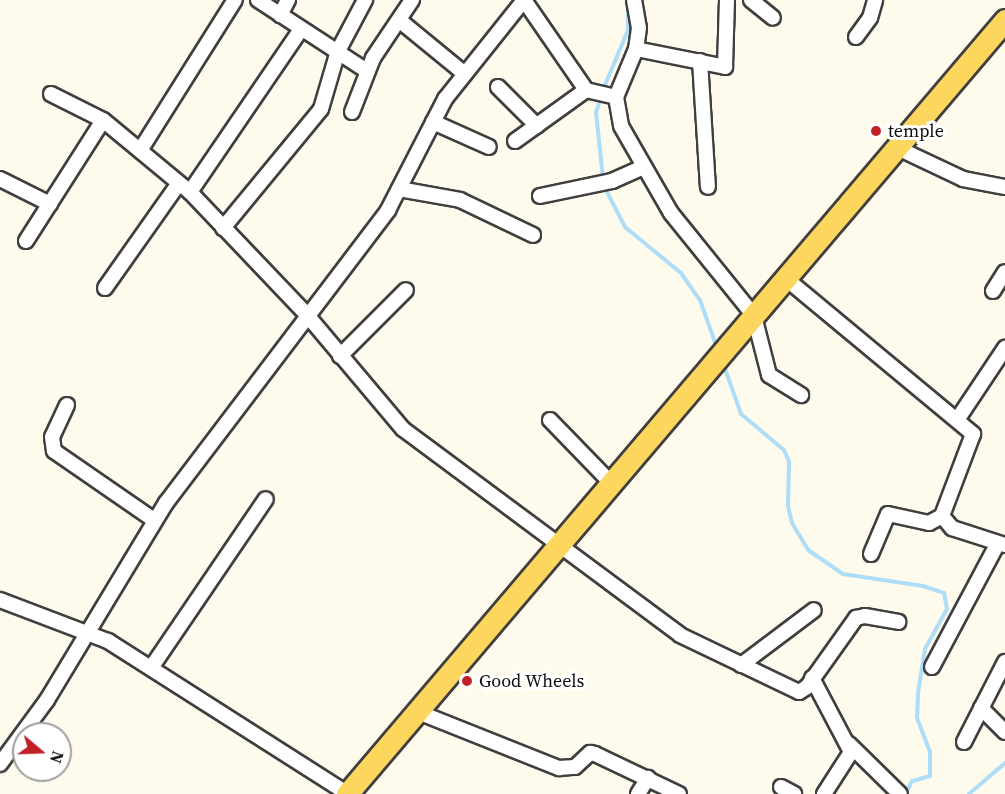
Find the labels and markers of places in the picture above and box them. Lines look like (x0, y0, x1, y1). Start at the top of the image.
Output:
place label: temple (888, 120, 944, 142)
marker: temple (869, 124, 883, 138)
place label: Good Wheels (479, 670, 585, 692)
marker: Good Wheels (460, 674, 474, 688)

